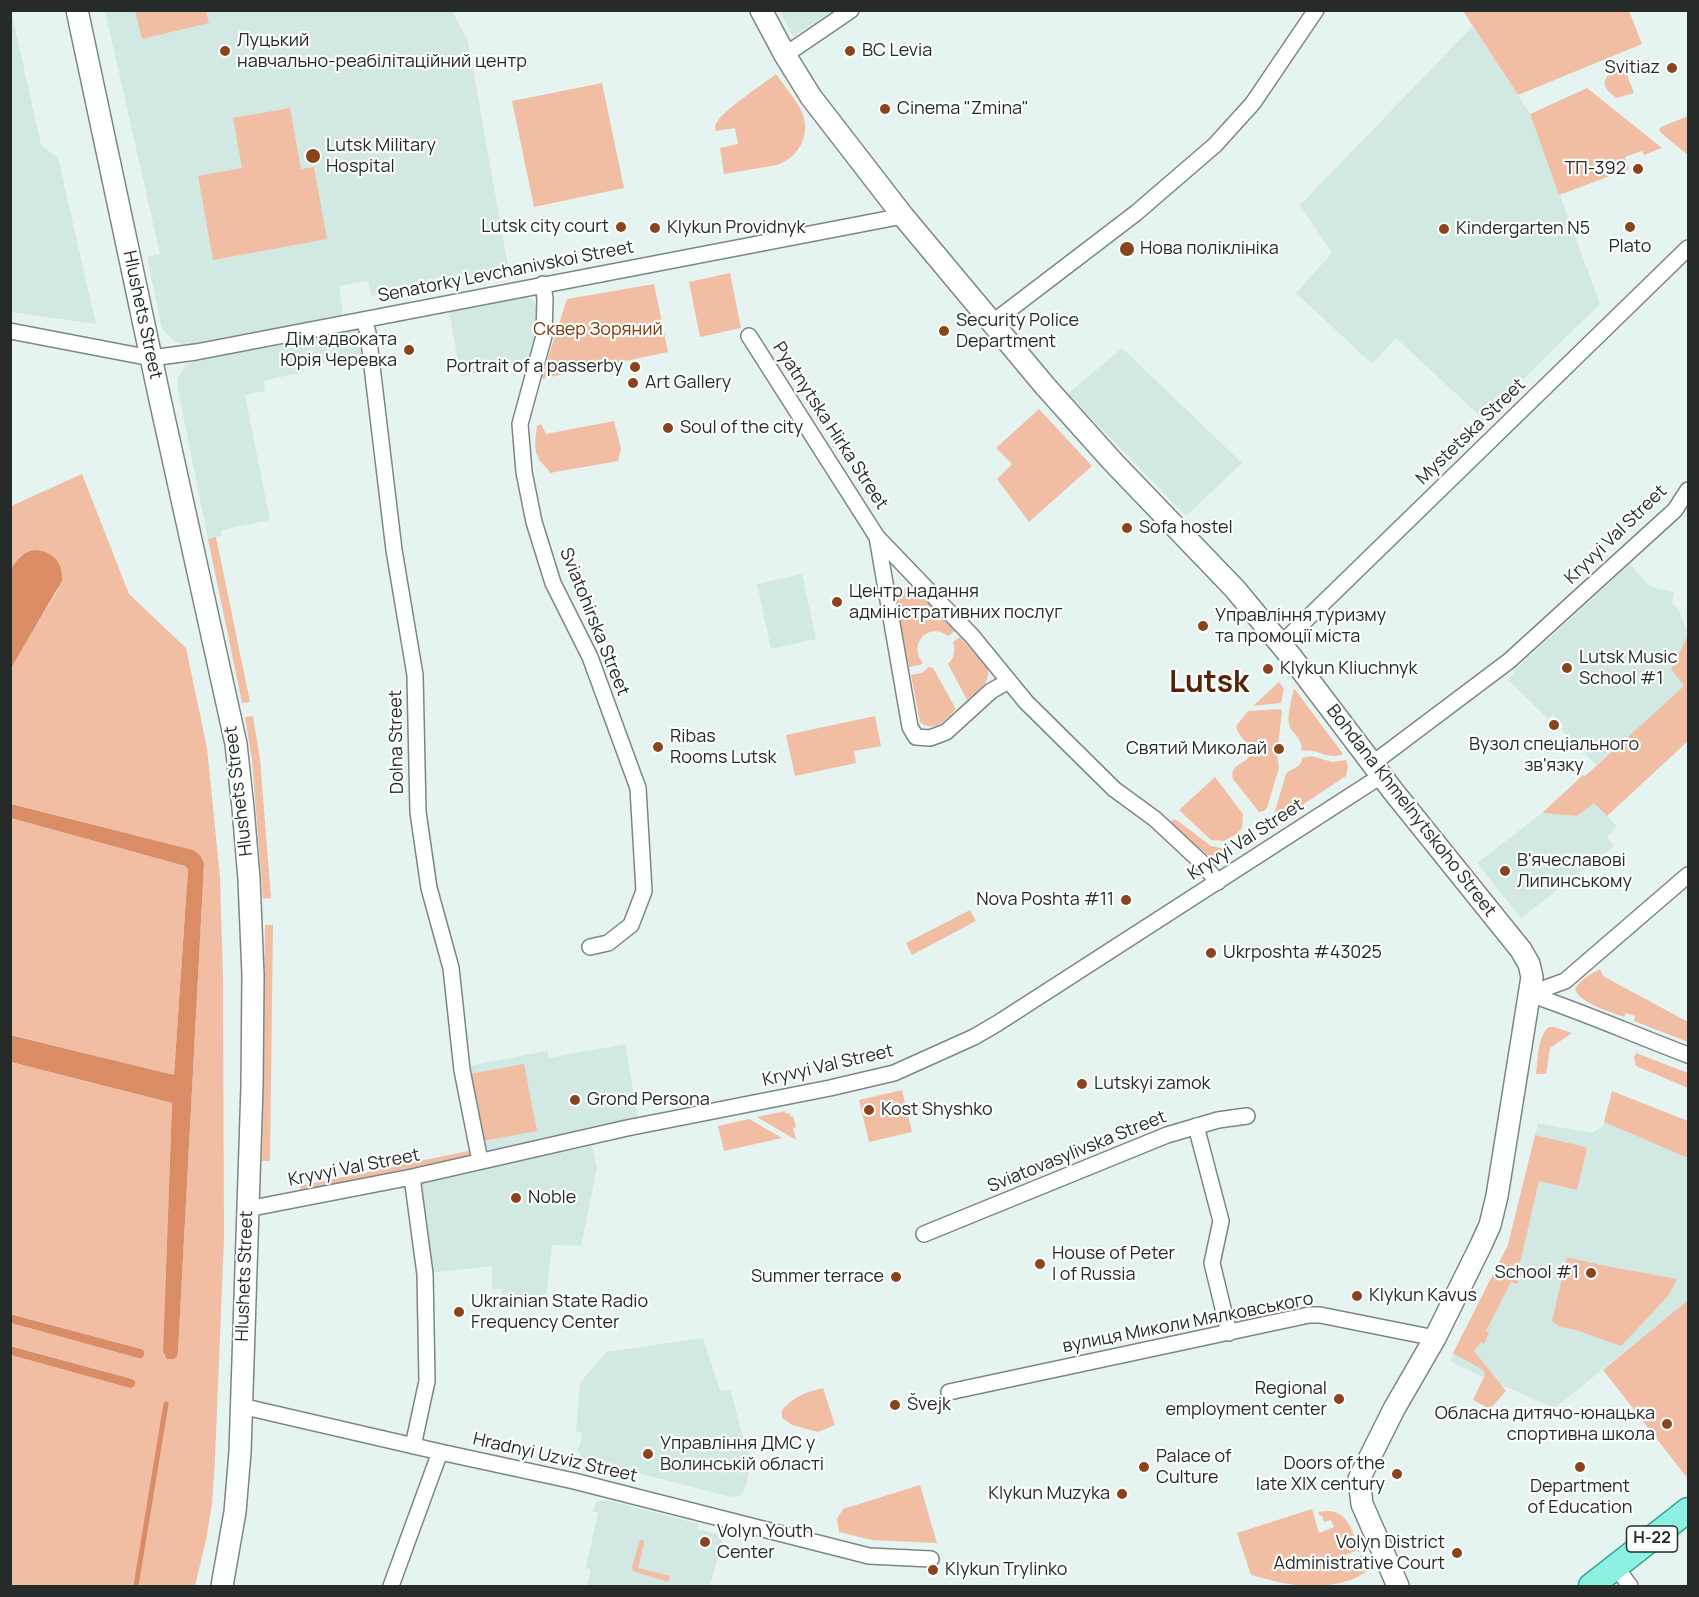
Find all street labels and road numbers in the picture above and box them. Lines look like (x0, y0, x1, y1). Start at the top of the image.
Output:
street label: Senatorky Levchanivskoi Street (376, 237, 636, 307)
street label: Hlushets Street (118, 249, 166, 381)
street label: Pyatnytska Hirka Street (768, 338, 892, 514)
street label: Mystetska Street (1412, 374, 1530, 490)
street label: Kryvyi Val Street (1560, 481, 1672, 589)
street label: Sviatohirska Street (554, 545, 634, 699)
street label: Dolna Street (385, 690, 409, 794)
street label: Bohdana Khmelnytskoho Street (1322, 701, 1500, 921)
street label: Hlushets Street (220, 725, 258, 857)
street label: Kryvyi Val Street (1184, 795, 1308, 885)
street label: Kryvyi Val Street (760, 1040, 896, 1092)
street label: Sviatovasylivska Street (985, 1106, 1169, 1198)
street label: Kryvyi Val Street (286, 1145, 422, 1191)
street label: Hlushets Street (232, 1210, 258, 1342)
street label: вулиця Миколи Мялковського (1061, 1288, 1315, 1358)
street label: Hradnyi Uzviz Street (471, 1429, 639, 1487)
road number: Н-22 (1626, 1526, 1678, 1552)

